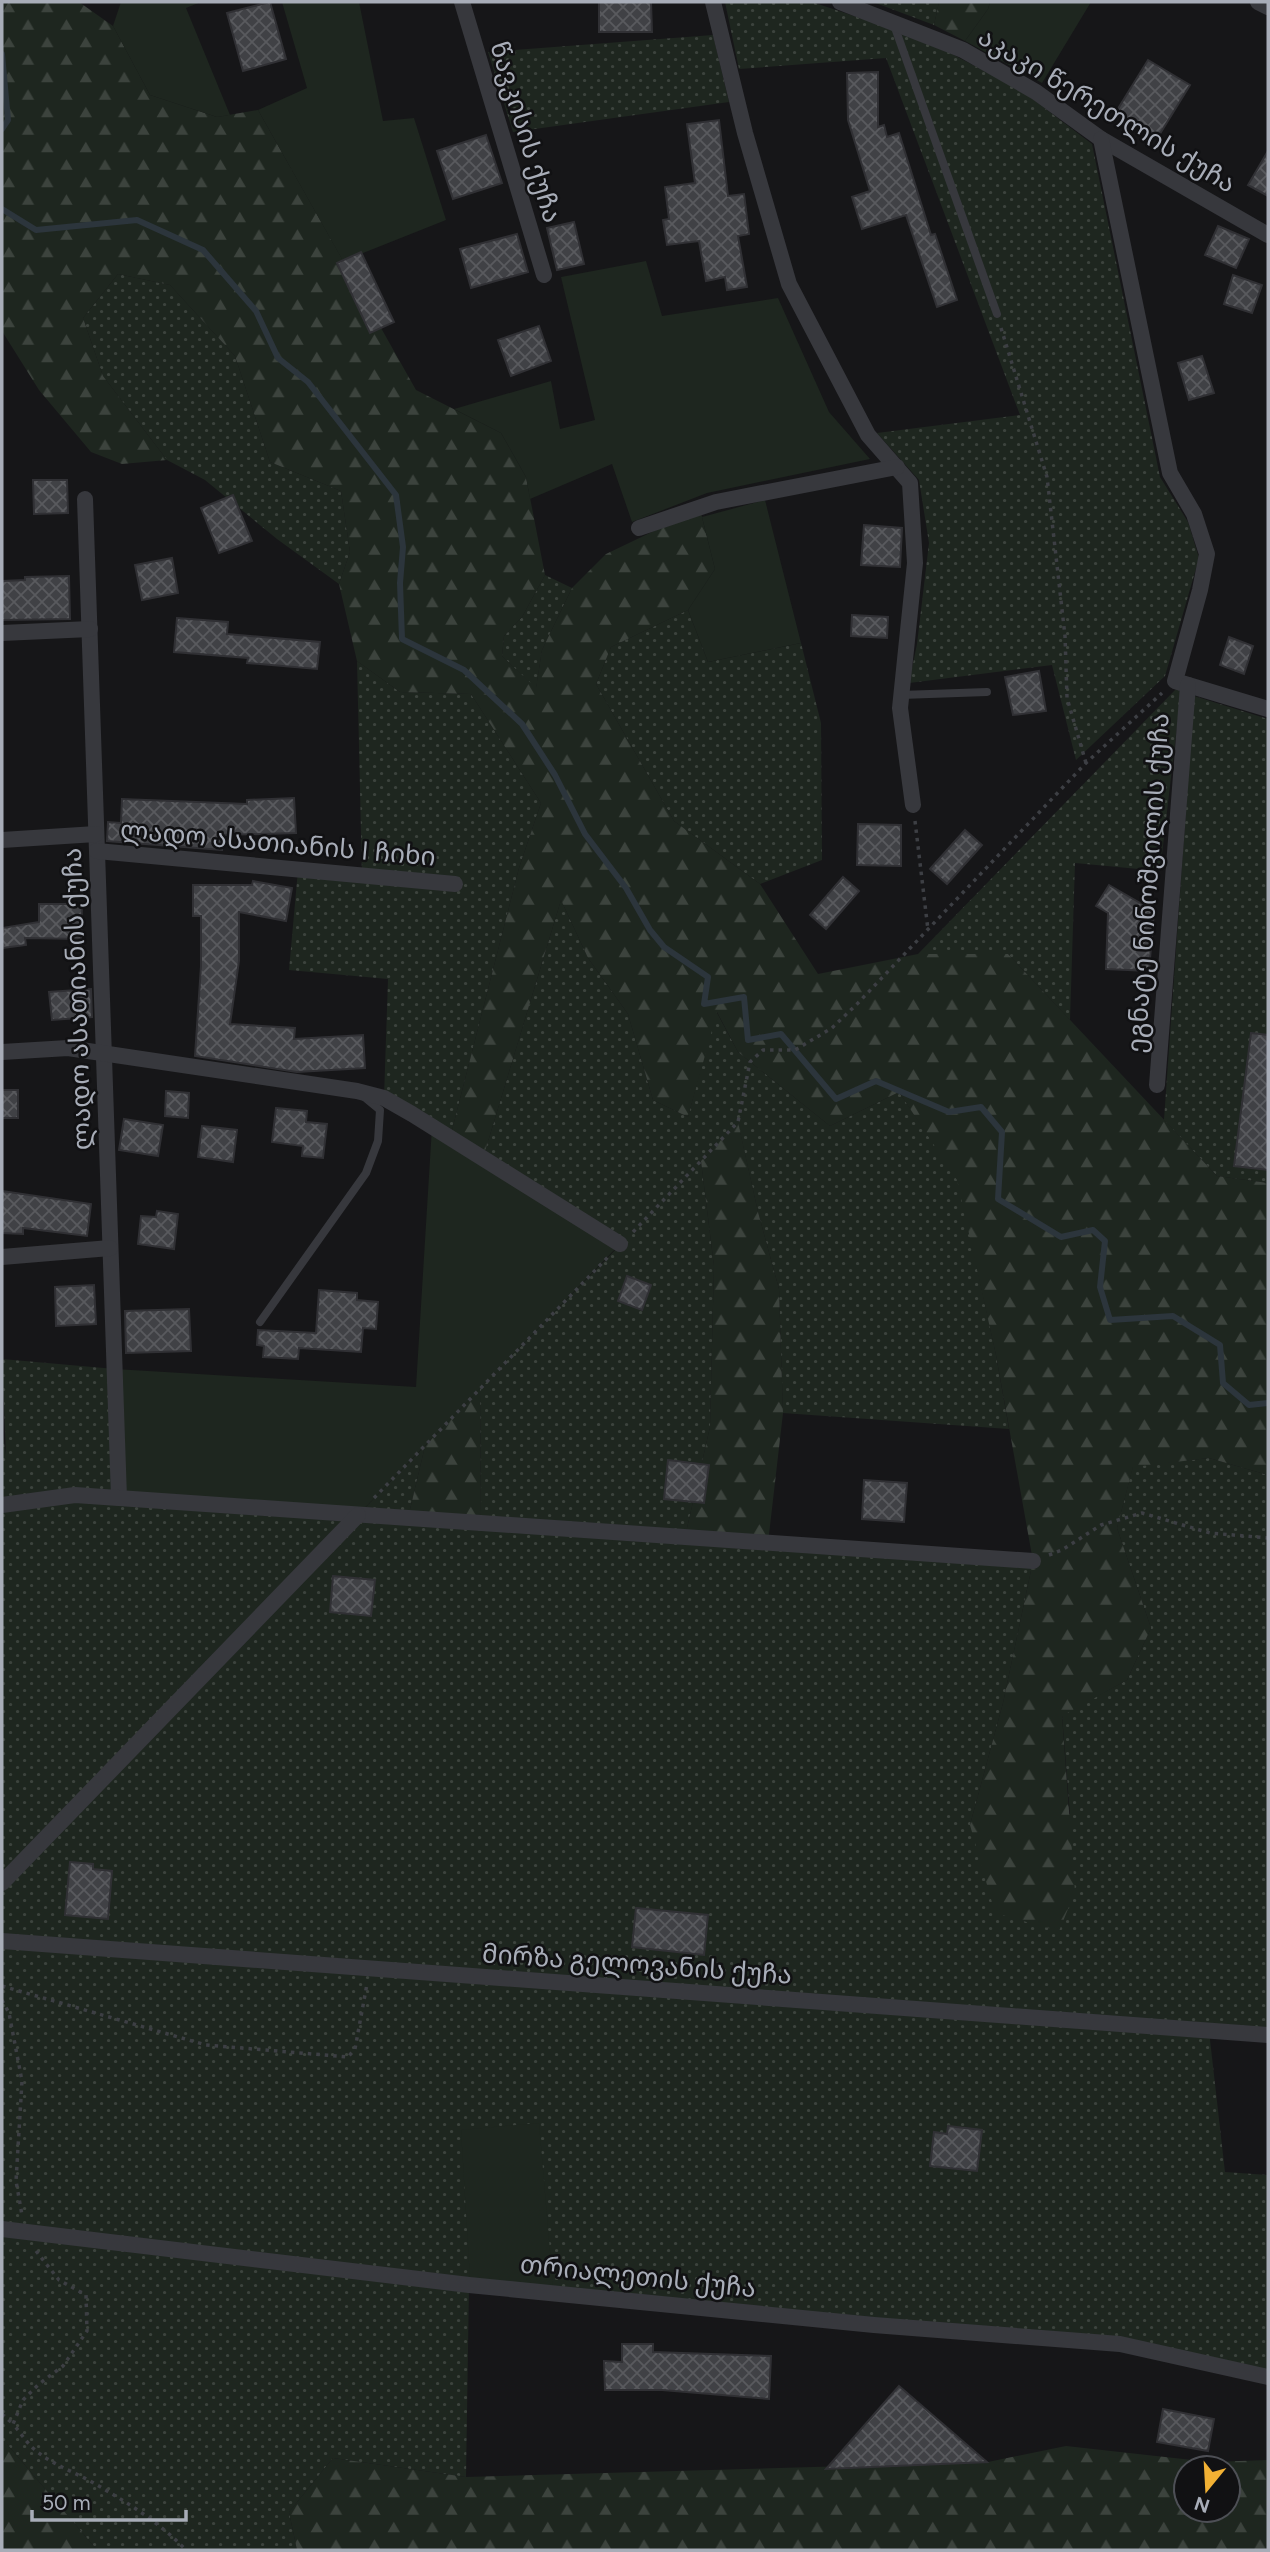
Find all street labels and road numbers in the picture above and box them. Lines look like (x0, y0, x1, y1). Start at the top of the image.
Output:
street label: აკაკი წერეთლის ქუჩა (972, 20, 1242, 200)
street label: წავკისის ქუჩა (483, 38, 569, 226)
street label: ეგნატე ნინოშვილის ქუჩა (1120, 712, 1176, 1054)
street label: ლადო ასათიანის I ჩიხი (119, 813, 437, 873)
street label: ლადო ასათიანის ქუჩა (56, 847, 98, 1151)
street label: მირზა გელოვანის ქუჩა (481, 1937, 793, 1991)
street label: თრიალეთის ქუჩა (518, 2248, 758, 2304)

